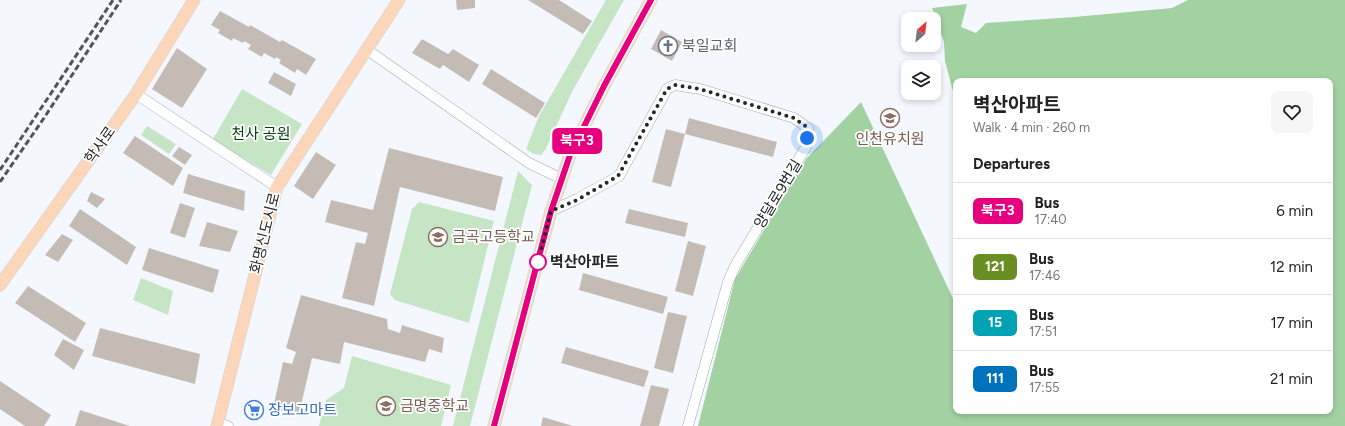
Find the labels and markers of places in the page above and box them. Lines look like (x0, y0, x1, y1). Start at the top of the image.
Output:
church icon: 북일교회 (657, 35, 679, 57)
place label: 북일교회 (682, 37, 737, 55)
school or university icon: 인천유치원 (879, 107, 901, 129)
place label: 인천유치원 (855, 130, 925, 148)
school or university icon: 금곡고등학교 (427, 226, 449, 248)
place label: 금곡고등학교 (452, 228, 535, 246)
marker: 벽산아파트 (529, 253, 547, 271)
place label: 벽산아파트 (550, 253, 619, 271)
school or university icon: 금명중학교 (375, 395, 397, 417)
place label: 금명중학교 (400, 397, 469, 415)
supermarket icon: 장보고마트 (243, 399, 265, 421)
place label: 장보고마트 (268, 401, 337, 419)

